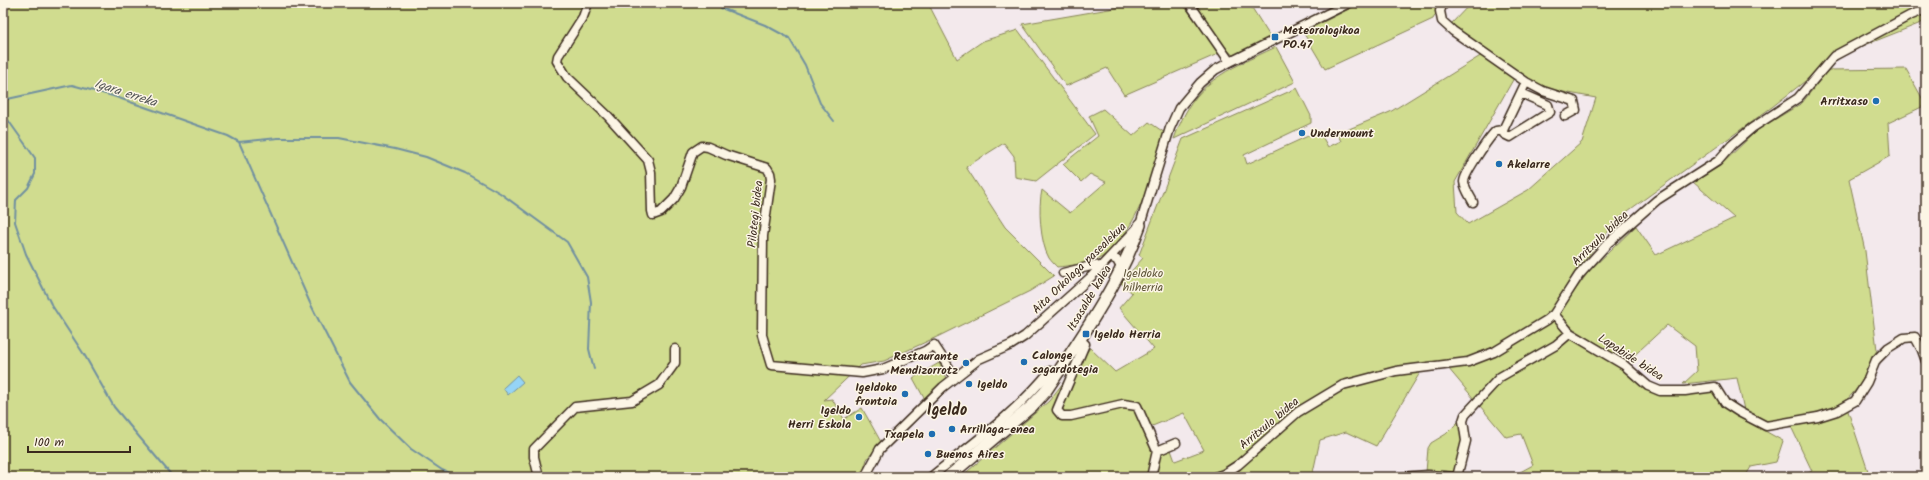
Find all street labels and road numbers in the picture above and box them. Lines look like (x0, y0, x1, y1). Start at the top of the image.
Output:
street label: Pilotegi bidea (743, 179, 769, 249)
street label: Arritxulo bidea (1567, 206, 1633, 271)
street label: Aita Orkolaga pasealekua (1028, 218, 1131, 319)
street label: Itsasalde kalea (1062, 261, 1117, 335)
street label: Lapabide bidea (1594, 329, 1668, 386)
street label: Arritxulo bidea (1235, 392, 1304, 454)

